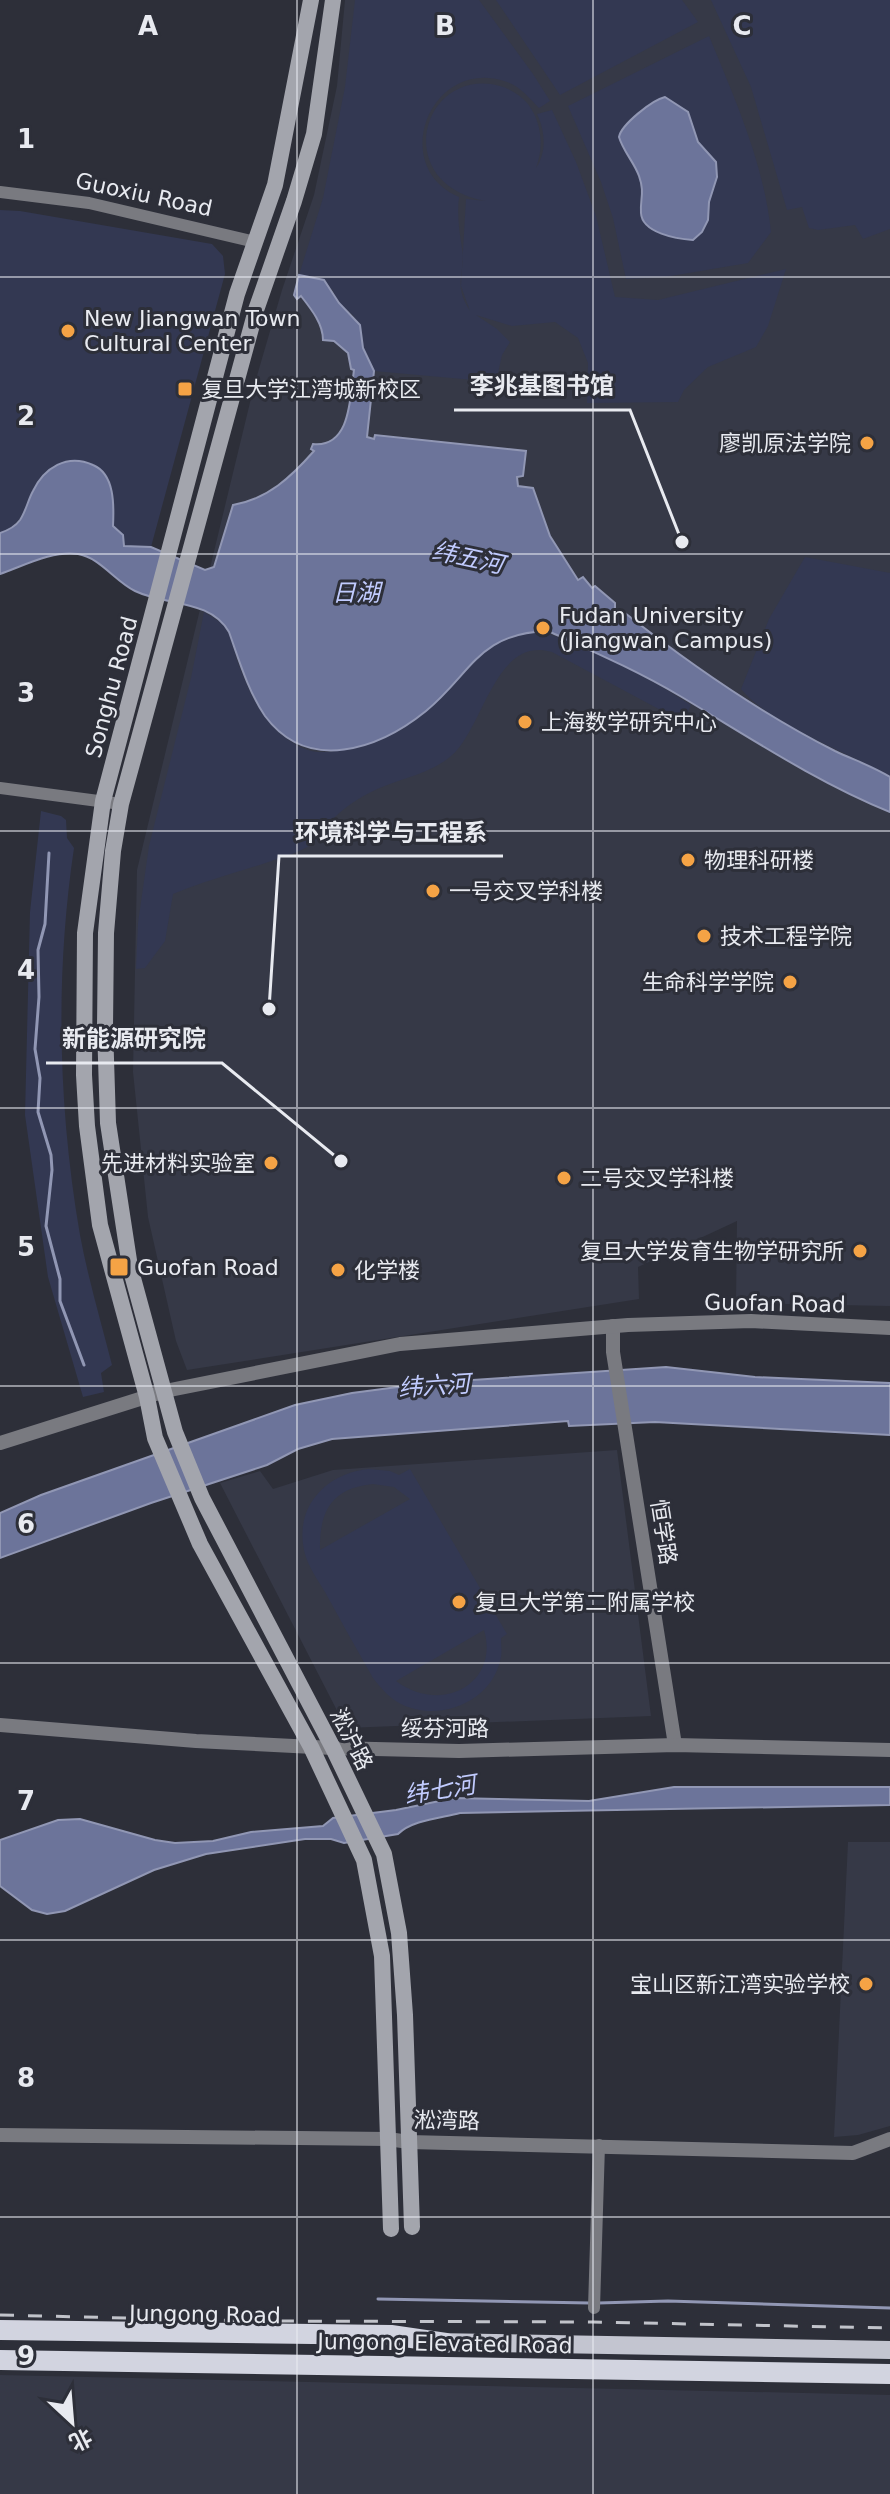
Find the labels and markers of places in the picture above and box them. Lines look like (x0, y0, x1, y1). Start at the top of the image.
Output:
place label: New Jiangwan Town Cultural Center (84, 306, 300, 356)
marker: New Jiangwan Town Cultural Center (59, 322, 77, 340)
callout: 李兆基图书馆 (454, 362, 630, 410)
place label: 复旦大学江湾城新校区 (201, 377, 421, 402)
marker: 复旦大学江湾城新校区 (176, 380, 194, 398)
place label: 廖凯原法学院 (719, 431, 851, 456)
marker: 廖凯原法学院 (858, 434, 876, 452)
place label: Fudan University (Jiangwan Campus) (559, 603, 772, 653)
marker: Fudan University (Jiangwan Campus) (534, 619, 552, 637)
place label: 上海数学研究中心 (541, 710, 717, 735)
marker: 上海数学研究中心 (516, 713, 534, 731)
callout: 环境科学与工程系 (279, 808, 503, 856)
place label: 物理科研楼 (704, 848, 814, 873)
marker: 物理科研楼 (679, 851, 697, 869)
place label: 一号交叉学科楼 (449, 879, 603, 904)
marker: 一号交叉学科楼 (424, 882, 442, 900)
place label: 技术工程学院 (720, 924, 852, 949)
marker: 技术工程学院 (695, 927, 713, 945)
place label: 生命科学学院 (642, 970, 774, 995)
marker: 生命科学学院 (781, 973, 799, 991)
callout: 新能源研究院 (46, 1015, 222, 1063)
place label: 先进材料实验室 (101, 1151, 255, 1176)
marker: 先进材料实验室 (262, 1154, 280, 1172)
place label: 二号交叉学科楼 (580, 1166, 734, 1191)
marker: 二号交叉学科楼 (555, 1169, 573, 1187)
place label: 复旦大学发育生物学研究所 (580, 1239, 844, 1264)
marker: 复旦大学发育生物学研究所 (851, 1242, 869, 1260)
place label: Guofan Road (137, 1255, 279, 1280)
marker: Guofan Road (108, 1256, 130, 1278)
place label: 化学楼 (354, 1258, 420, 1283)
marker: 化学楼 (329, 1261, 347, 1279)
place label: 复旦大学第二附属学校 (475, 1590, 695, 1615)
marker: 复旦大学第二附属学校 (450, 1593, 468, 1611)
place label: 宝山区新江湾实验学校 (630, 1972, 850, 1997)
marker: 宝山区新江湾实验学校 (857, 1975, 875, 1993)

